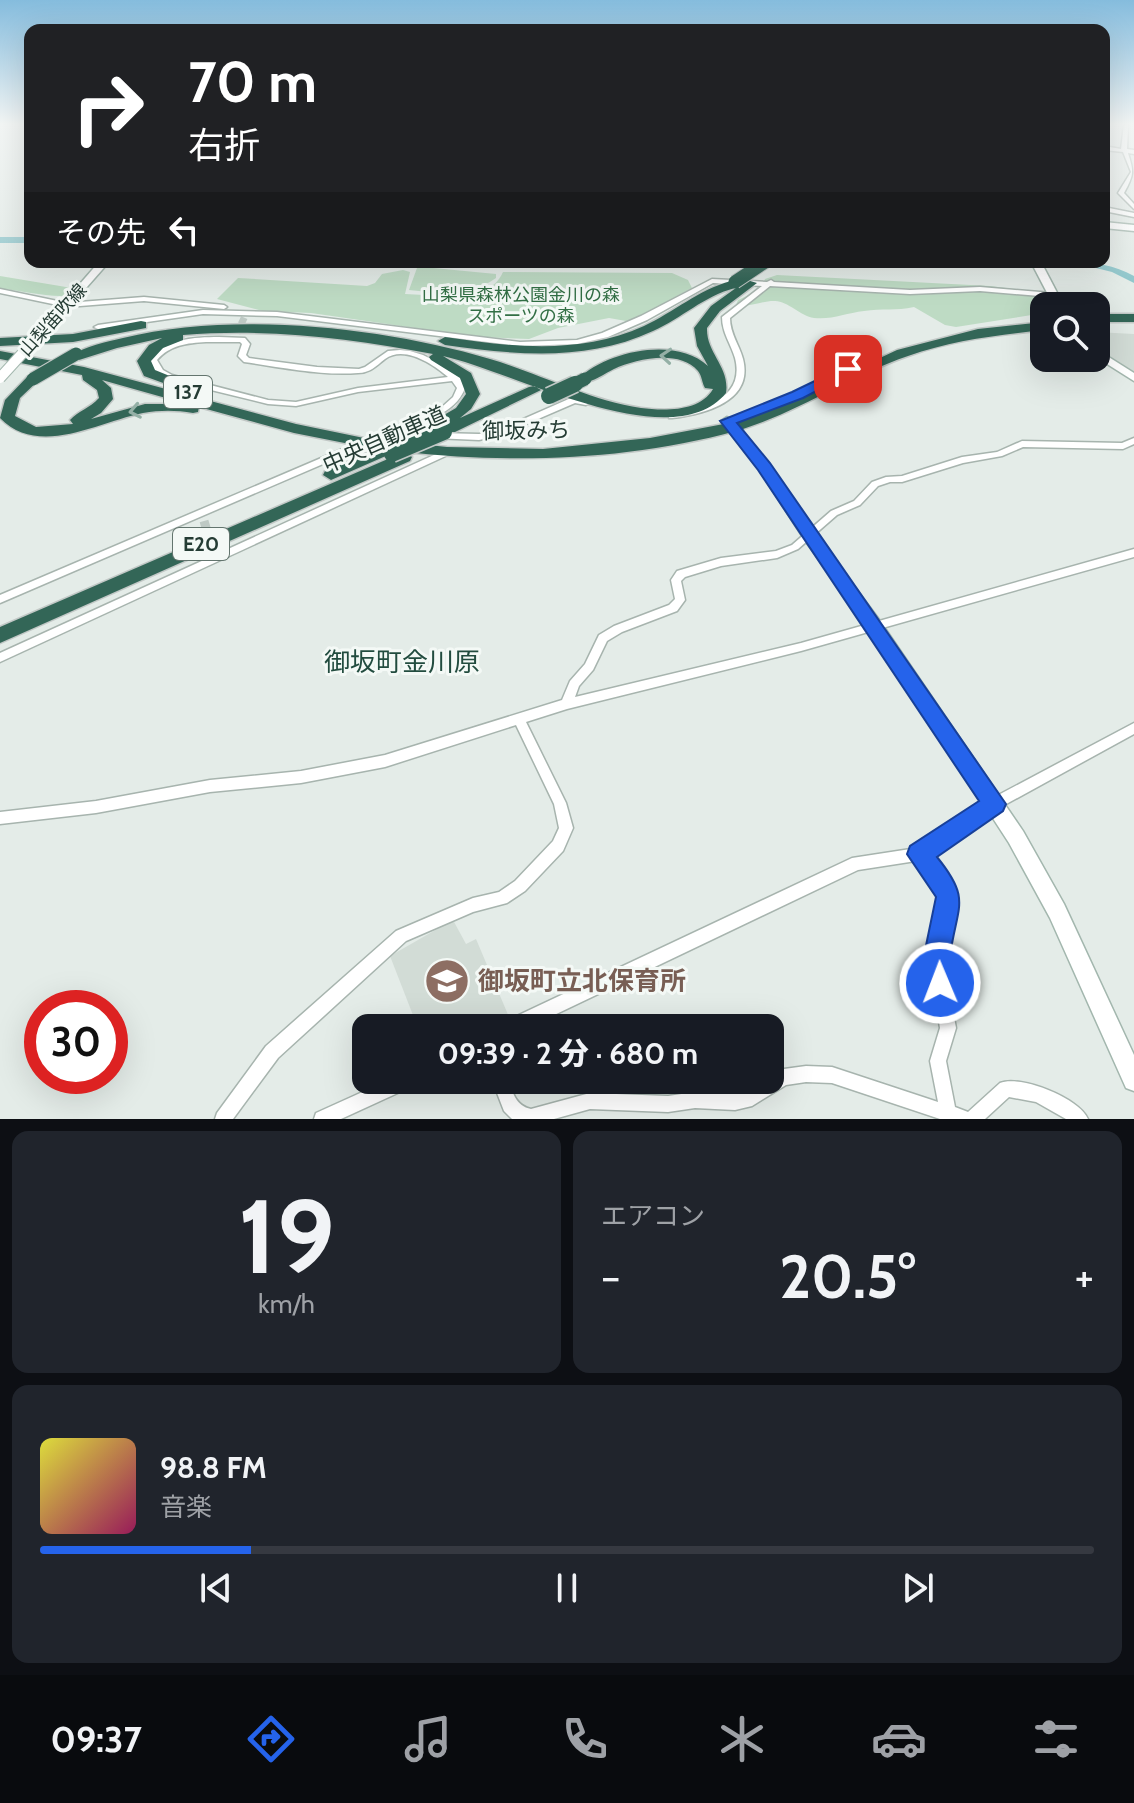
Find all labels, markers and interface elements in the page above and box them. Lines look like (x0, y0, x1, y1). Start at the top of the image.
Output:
text: 70 m (188, 48, 317, 116)
icon: right (56, 56, 160, 160)
text: 右折 (188, 123, 260, 167)
icon: left (162, 208, 206, 252)
text: その先 (56, 214, 146, 251)
street label: 山梨笛吹線 (15, 279, 91, 361)
park label: 山梨県森林公園金川の森 スポーツの森 (422, 284, 620, 327)
map controls (1030, 292, 1110, 372)
button: search (1030, 292, 1110, 372)
pin (814, 335, 882, 403)
icon: arrive (826, 347, 870, 391)
one-way arrow (659, 348, 672, 365)
road number: 137 (164, 376, 212, 408)
street label: 中央自動車道 (318, 400, 450, 479)
one-way arrow (128, 402, 142, 419)
street label: 御坂みち (482, 416, 570, 445)
road number: E20 (173, 528, 229, 560)
district label: 御坂町金川原 (324, 646, 480, 678)
position arrow (898, 941, 982, 1025)
school or university icon: 御坂町立北保育所 (423, 957, 471, 1005)
place label: 御坂町立北保育所 (478, 965, 686, 997)
speed limit sign: 30 (24, 990, 128, 1094)
text: 09:39 · 2 分 · 680 m (438, 1035, 698, 1072)
text: 19 (238, 1173, 335, 1299)
text: エアコン (601, 1200, 705, 1232)
text: 20.5° (779, 1240, 916, 1313)
text: − (601, 1250, 620, 1303)
text: + (1075, 1250, 1094, 1303)
text: km/h (258, 1288, 315, 1320)
text: 98.8 FM (160, 1449, 267, 1486)
text: 音楽 (160, 1491, 212, 1523)
icon: previous (194, 1566, 238, 1610)
icon: pause (545, 1566, 589, 1610)
icon: next (896, 1566, 940, 1610)
icon: directions (243, 1711, 299, 1767)
icon: music (400, 1711, 456, 1767)
icon: phone (557, 1711, 613, 1767)
icon: climate (714, 1711, 770, 1767)
icon: car (871, 1711, 927, 1767)
icon: filters (1028, 1711, 1084, 1767)
text: 09:37 (50, 1717, 142, 1761)

